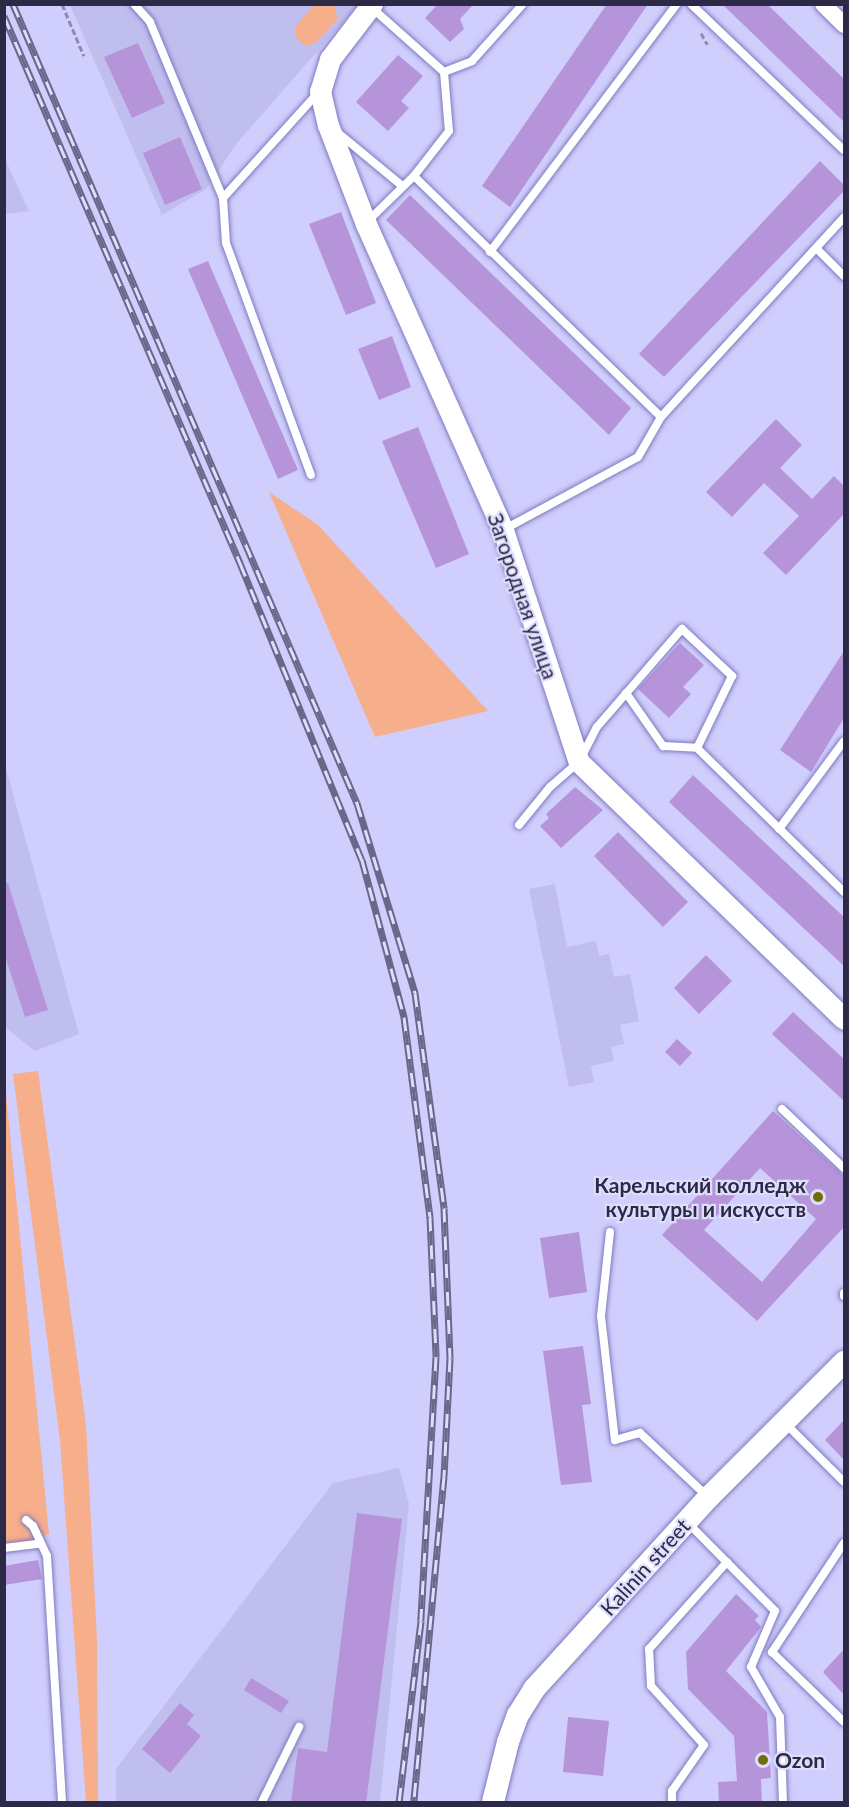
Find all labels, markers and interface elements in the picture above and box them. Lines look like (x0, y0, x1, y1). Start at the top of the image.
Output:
street label: Загородная улица (483, 510, 563, 682)
place label: Карельский колледж культуры и искусств (594, 1172, 806, 1222)
marker: Карельский колледж культуры и искусств (811, 1190, 825, 1204)
street label: Kalinin street (595, 1513, 695, 1621)
place label: Ozon (775, 1747, 825, 1773)
marker: Ozon (756, 1753, 770, 1767)

